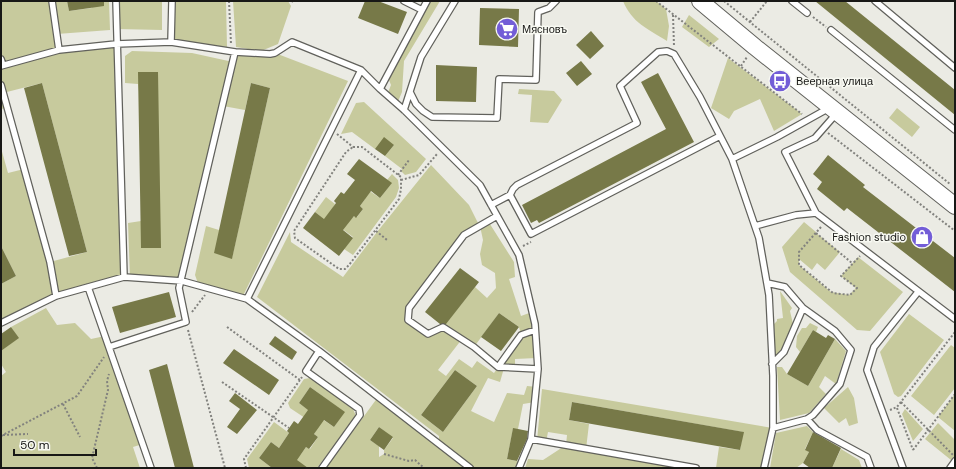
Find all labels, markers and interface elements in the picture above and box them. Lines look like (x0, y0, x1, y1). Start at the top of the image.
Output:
supermarket icon: Мясновъ (494, 16, 520, 42)
place label: Мясновъ (522, 22, 567, 36)
bus stop icon: Веерная улица (767, 68, 793, 94)
place label: Веерная улица (796, 74, 874, 88)
shop icon: Fashion studio (909, 224, 935, 250)
place label: Fashion studio (832, 230, 906, 244)
scale bar (14, 431, 96, 457)
text: 50 m (20, 437, 49, 453)

